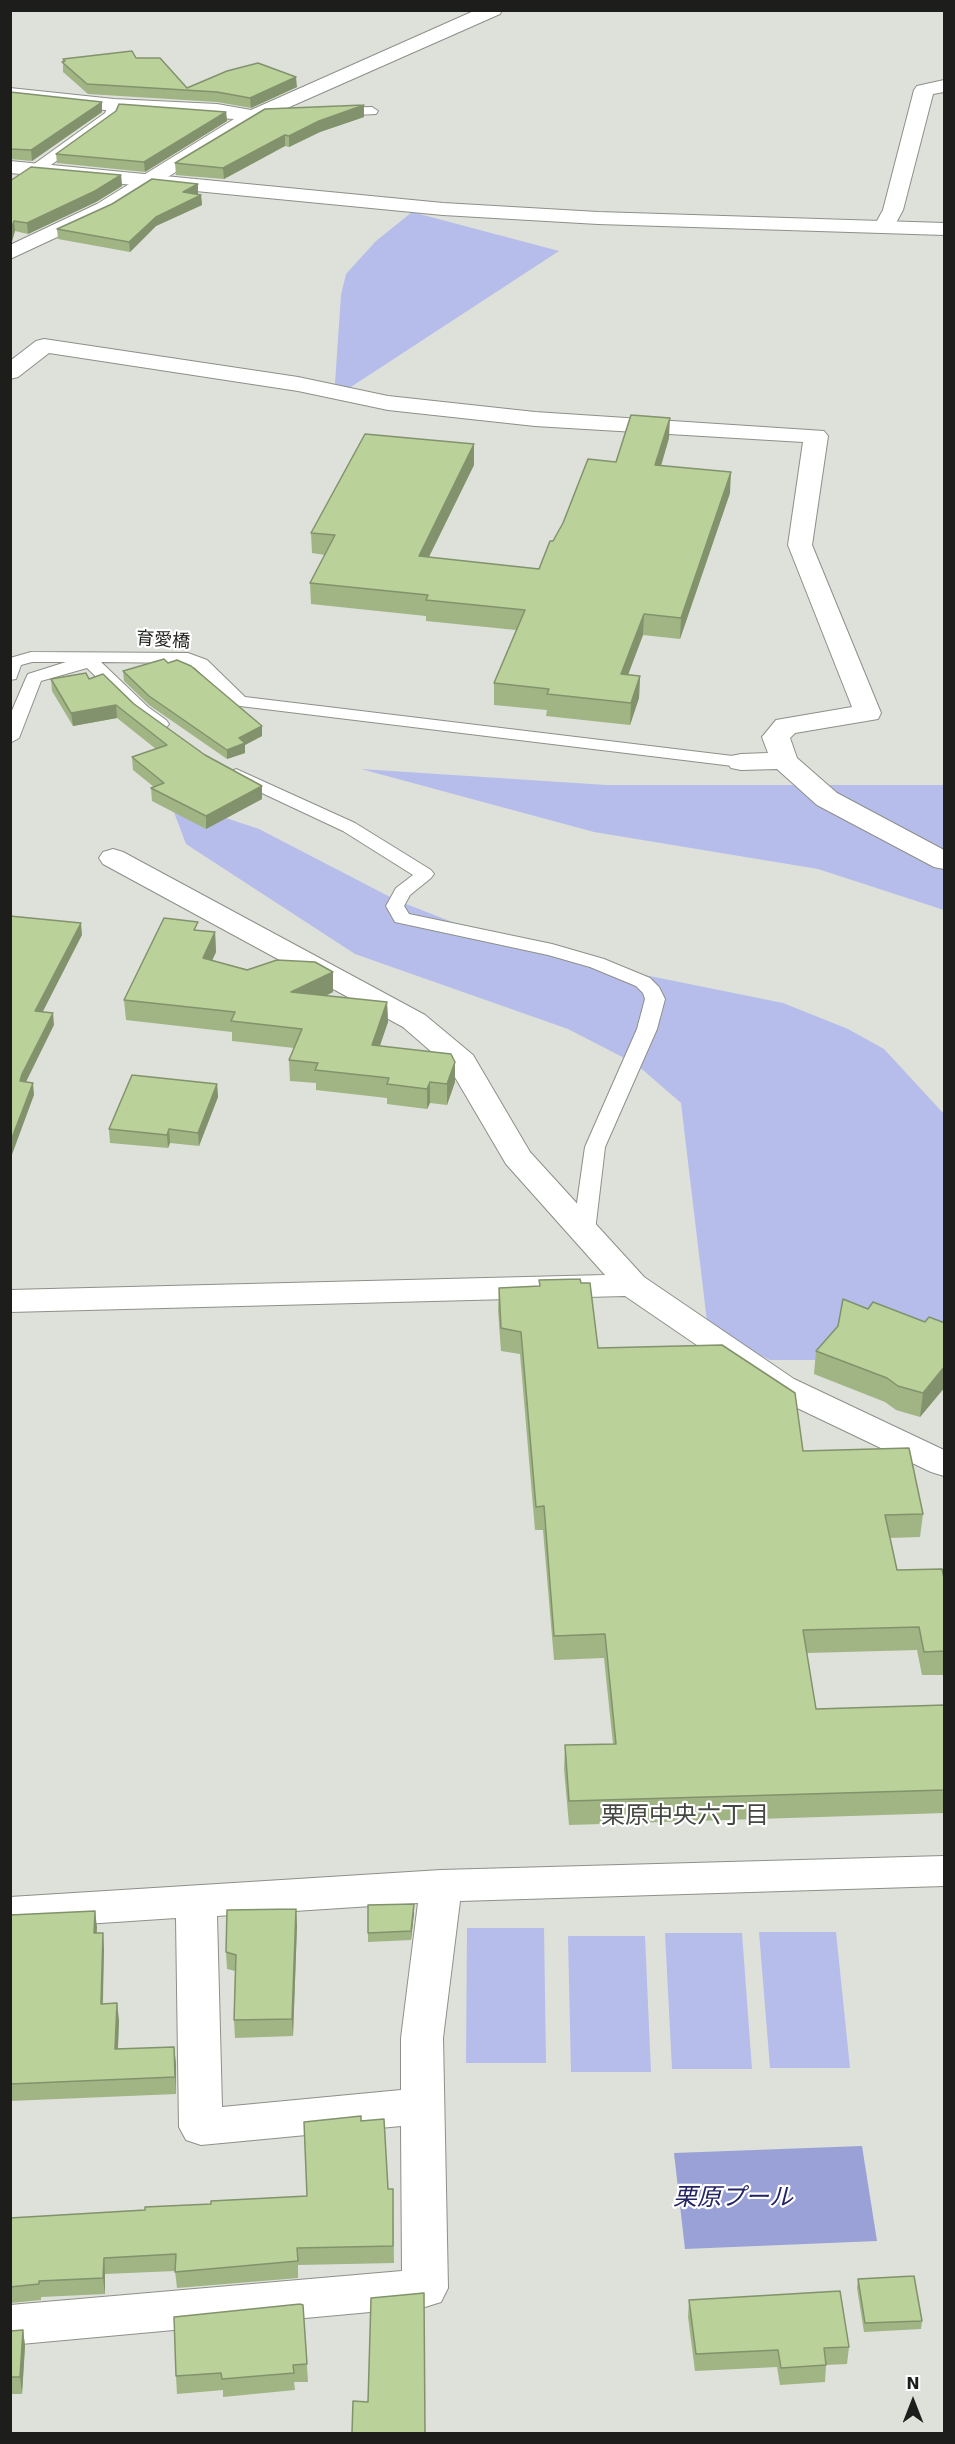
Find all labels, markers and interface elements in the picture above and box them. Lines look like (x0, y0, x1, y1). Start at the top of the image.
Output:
street label: 育愛橋 (135, 628, 191, 654)
district label: 栗原中央六丁目 (601, 1803, 769, 1831)
water label: 栗原プール (673, 2185, 793, 2213)
north arrow (883, 2372, 943, 2432)
text: N (906, 2374, 920, 2393)

